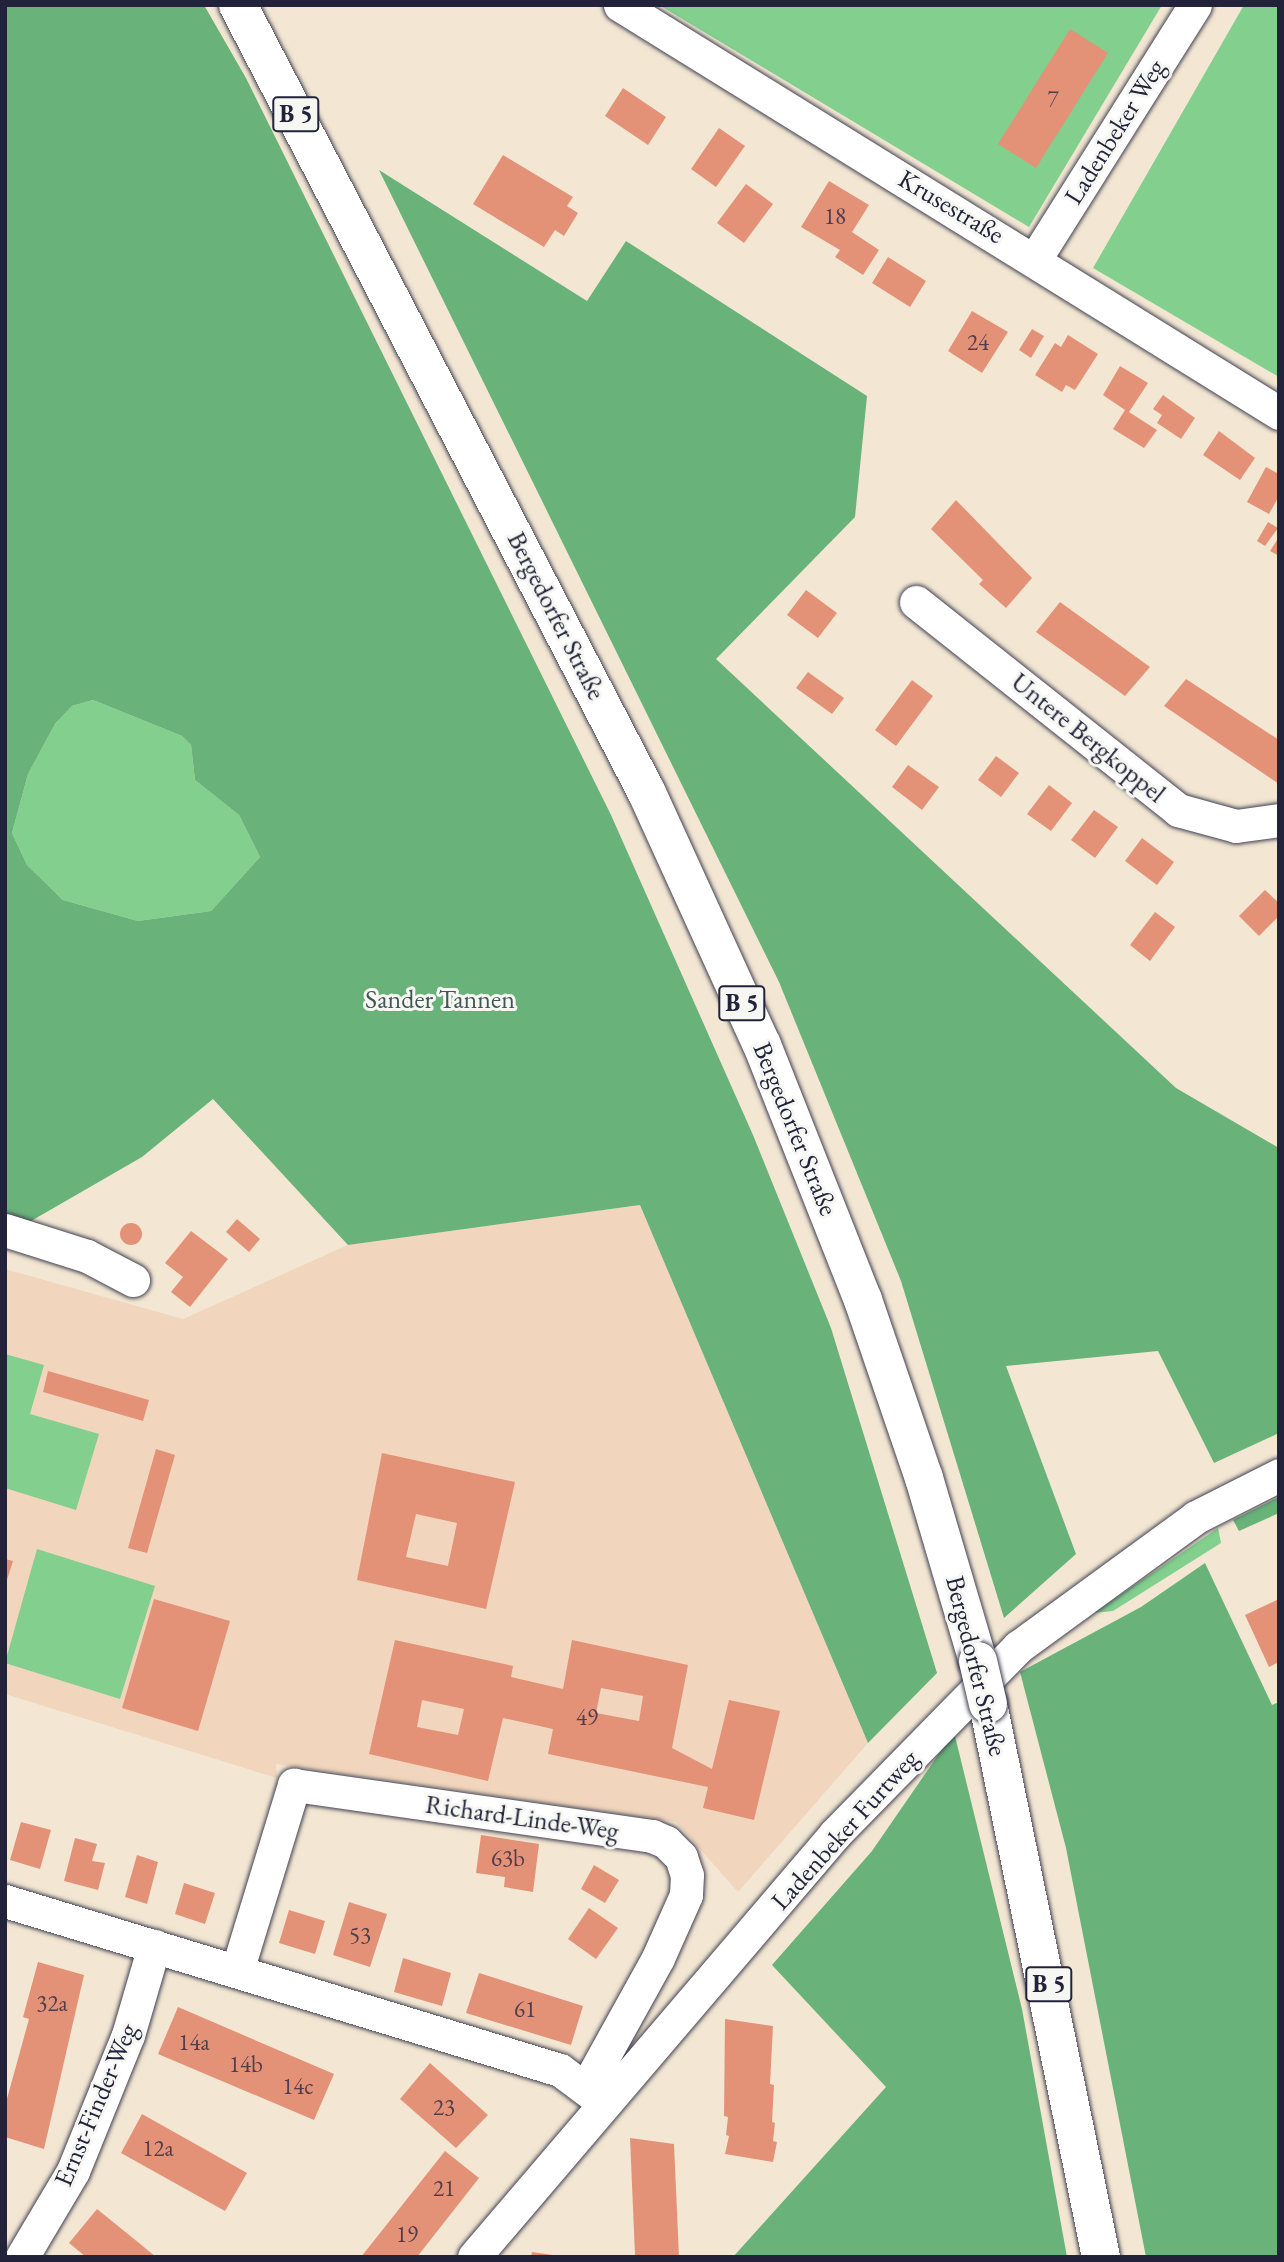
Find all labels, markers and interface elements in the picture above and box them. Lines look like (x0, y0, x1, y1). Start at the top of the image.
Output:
street label: Ladenbeker Weg (1058, 54, 1172, 210)
house number: 7 (1047, 85, 1059, 113)
road number: B 5 (272, 93, 320, 134)
street label: Krusestraße (893, 163, 1009, 251)
house number: 18 (824, 202, 846, 230)
house number: 24 (967, 328, 989, 356)
street label: Bergedorfer Straße (500, 527, 612, 705)
street label: Untere Bergkoppel (1005, 666, 1171, 810)
road number: B 5 (718, 982, 766, 1023)
park label: Sander Tannen (365, 984, 515, 1016)
street label: Bergedorfer Straße (746, 1038, 844, 1220)
street label: Bergedorfer Straße (939, 1573, 1013, 1759)
house number: 49 (576, 1703, 598, 1731)
street label: Ladenbeker Furtweg (765, 1743, 925, 1917)
street label: Richard-Linde-Weg (423, 1789, 621, 1847)
house number: 63b (491, 1844, 525, 1872)
house number: 53 (349, 1921, 371, 1949)
road number: B 5 (1024, 1964, 1074, 2005)
house number: 32a (36, 1989, 68, 2017)
house number: 61 (514, 1995, 536, 2023)
street label: Ernst-Finder-Weg (48, 2019, 144, 2191)
house number: 14a (178, 2028, 210, 2056)
house number: 14b (229, 2050, 263, 2078)
house number: 14c (282, 2072, 314, 2100)
house number: 23 (433, 2093, 455, 2121)
house number: 12a (142, 2134, 174, 2162)
house number: 21 (433, 2174, 455, 2202)
house number: 19 (396, 2220, 418, 2248)

